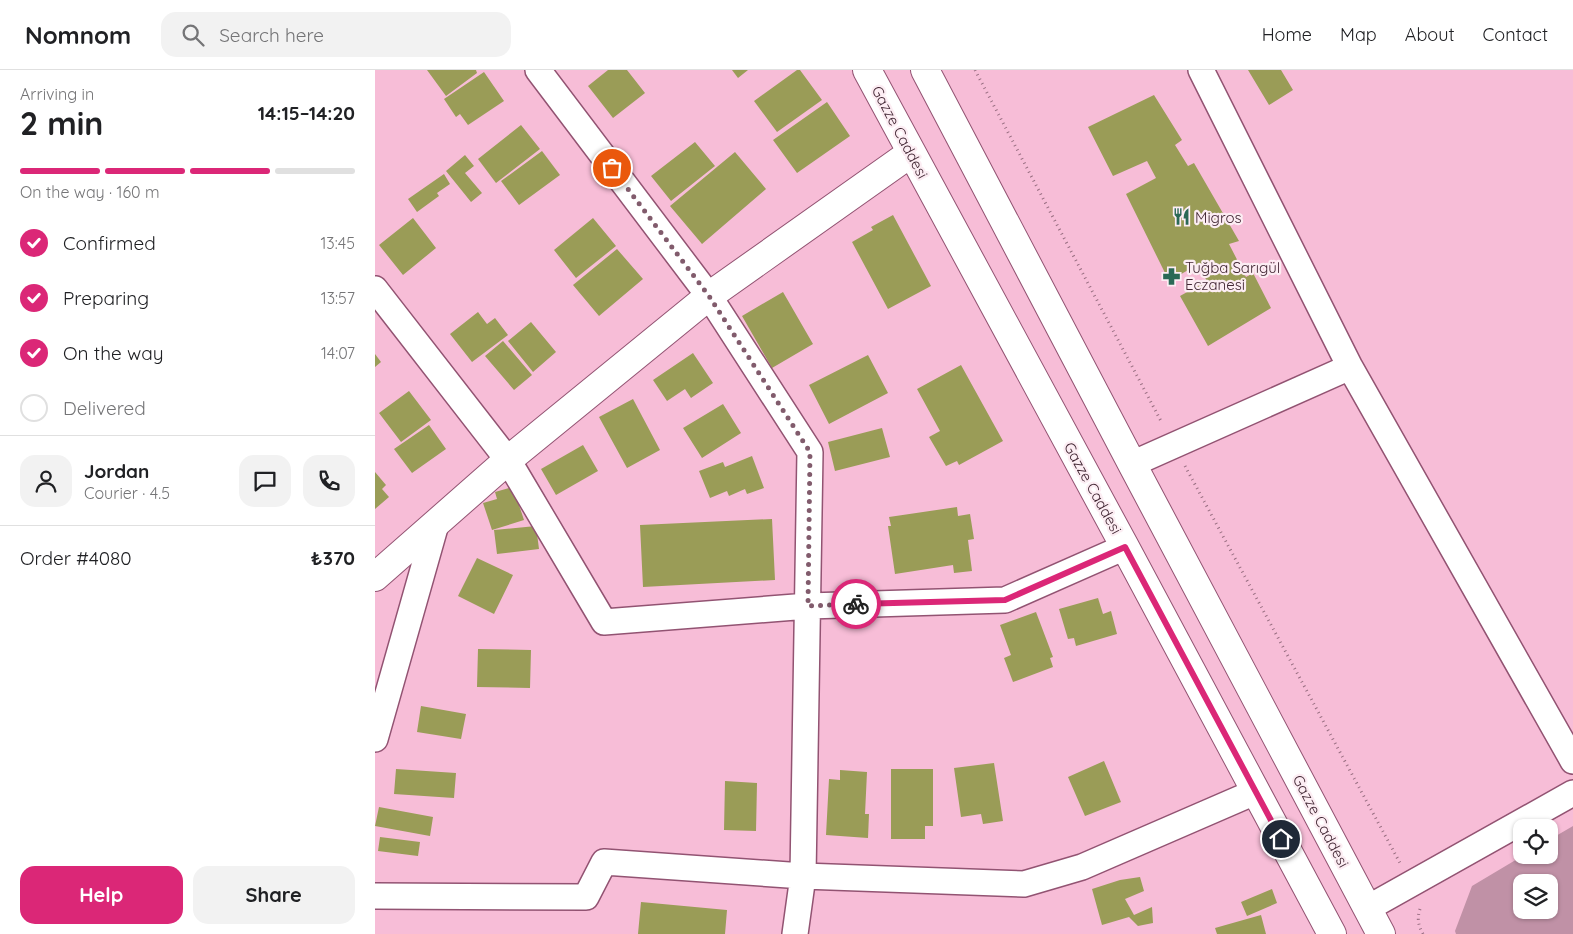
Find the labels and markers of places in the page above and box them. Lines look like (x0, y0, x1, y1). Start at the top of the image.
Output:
pin (591, 147, 633, 189)
restaurant icon: Migros (1171, 207, 1191, 227)
place label: Migros (1195, 208, 1242, 227)
place label: Tuğba Sarıgül Eczanesi (1185, 258, 1280, 294)
pharmacy icon: Tuğba Sarıgül Eczanesi (1161, 266, 1181, 286)
pin (1260, 818, 1302, 860)

